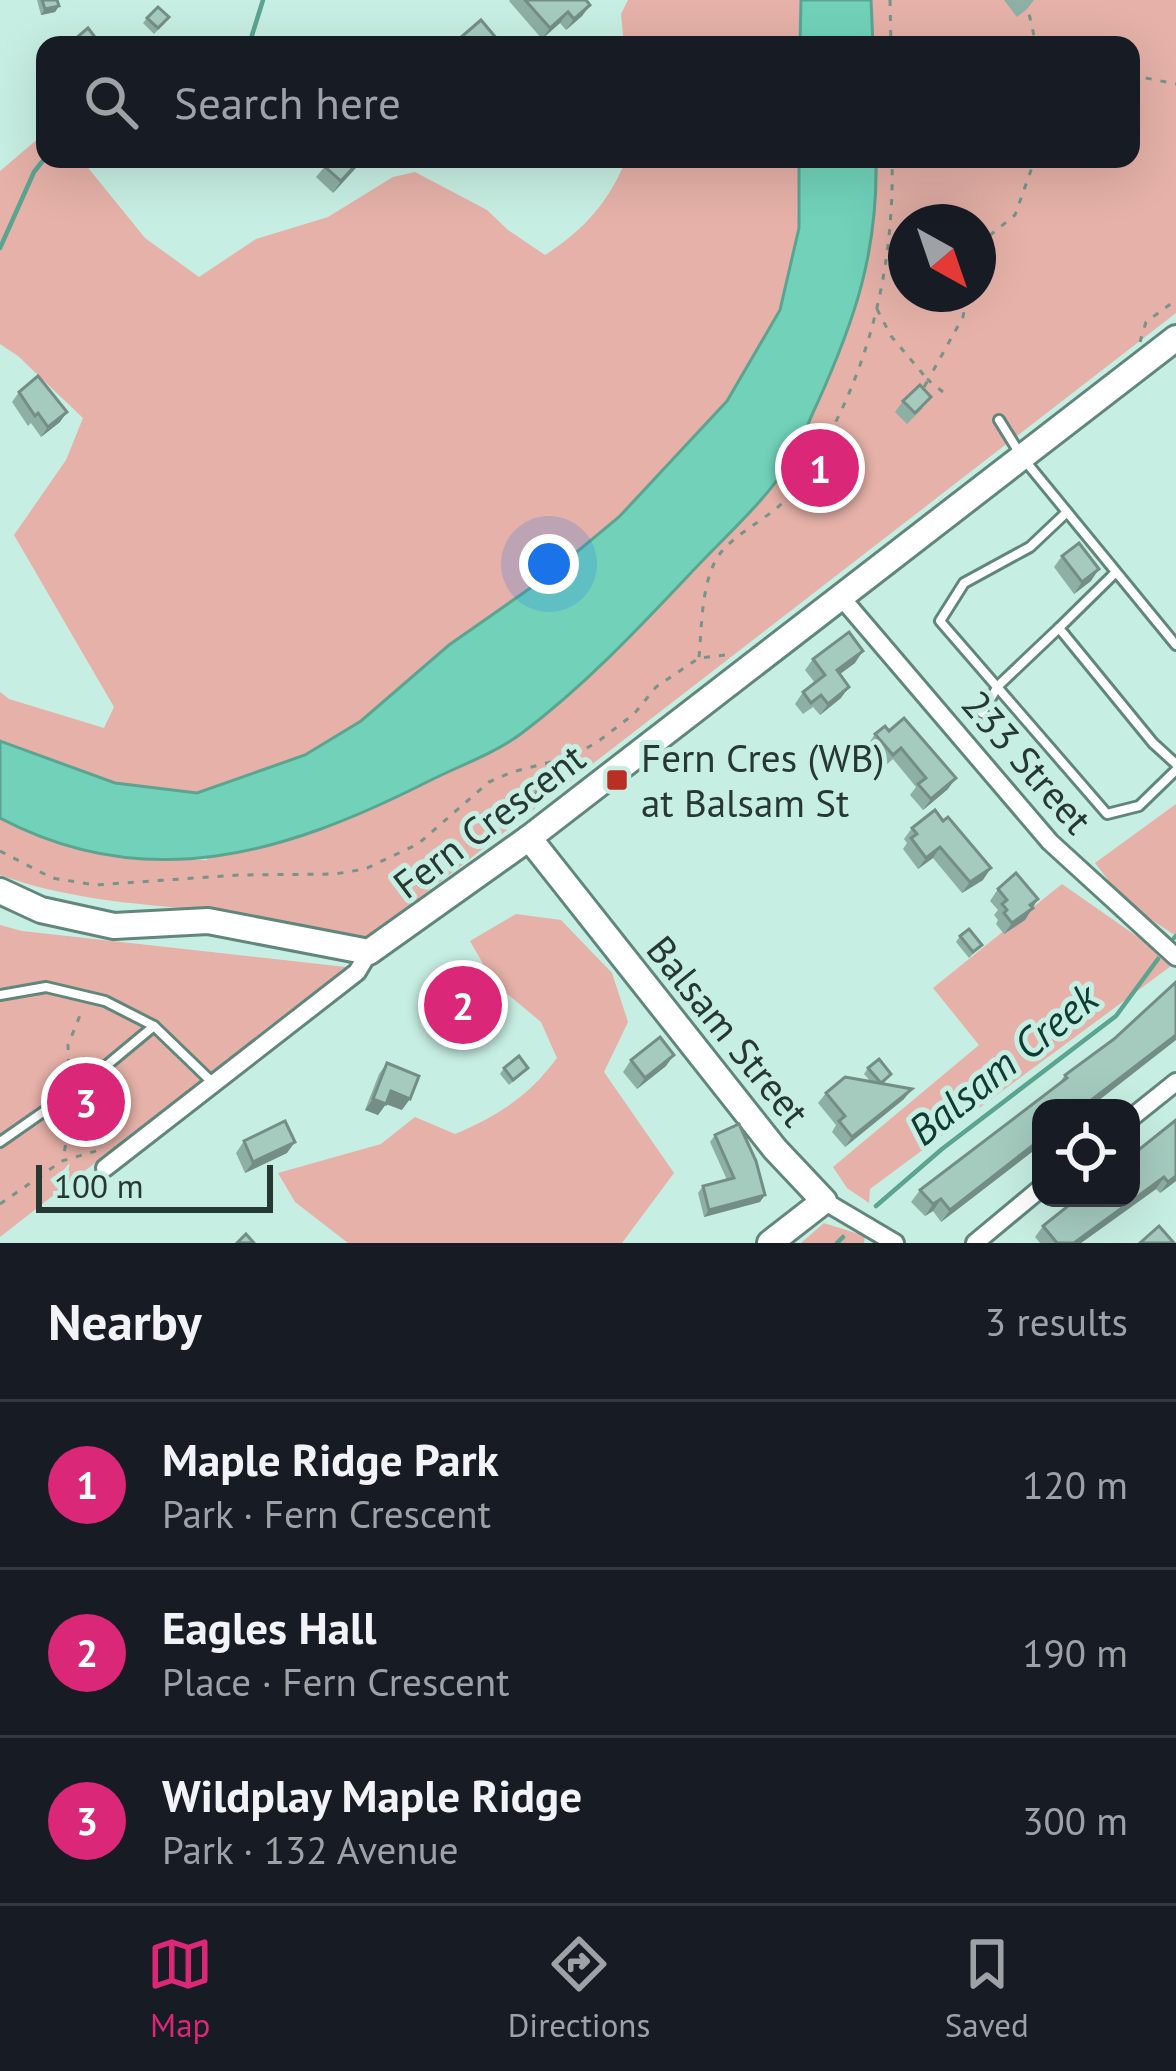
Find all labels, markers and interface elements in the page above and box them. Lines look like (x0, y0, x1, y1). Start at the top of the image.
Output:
search box (36, 36, 1140, 168)
icon: search (78, 69, 144, 135)
text: Search here (174, 73, 401, 131)
north arrow (888, 204, 996, 312)
pin: 1 (781, 423, 859, 513)
your location (519, 534, 579, 594)
street label: 233 Street (951, 679, 1104, 844)
street label: Fern Crescent (383, 732, 595, 909)
place label: Fern Cres (WB) at Balsam St (641, 732, 884, 828)
marker: Fern Cres (WB) at Balsam St (604, 767, 630, 793)
street label: Balsam Street (636, 925, 821, 1136)
pin: 2 (424, 960, 502, 1050)
water label: Balsam Creek (897, 969, 1110, 1157)
pin: 3 (47, 1057, 125, 1147)
map controls (1032, 1099, 1140, 1207)
button: locate (1032, 1099, 1140, 1207)
scale bar (36, 1159, 273, 1212)
text: 100 m (54, 1164, 144, 1207)
text: Nearby (48, 1288, 202, 1354)
text: 3 results (985, 1296, 1128, 1347)
text: Maple Ridge Park (162, 1430, 499, 1488)
text: 1 (76, 1459, 98, 1510)
text: 120 m (1022, 1459, 1128, 1510)
text: Park · Fern Crescent (162, 1488, 491, 1539)
text: Eagles Hall (162, 1598, 376, 1656)
text: 2 (76, 1627, 98, 1678)
text: 190 m (1022, 1627, 1128, 1678)
text: Place · Fern Crescent (162, 1656, 509, 1707)
text: Wildplay Maple Ridge (162, 1766, 582, 1824)
text: 3 (76, 1795, 98, 1846)
text: 300 m (1022, 1795, 1128, 1846)
text: Park · 132 Avenue (162, 1824, 459, 1875)
tab: Map (147, 1931, 213, 2046)
tab: Directions (508, 1931, 650, 2046)
tab: Saved (945, 1931, 1029, 2046)

